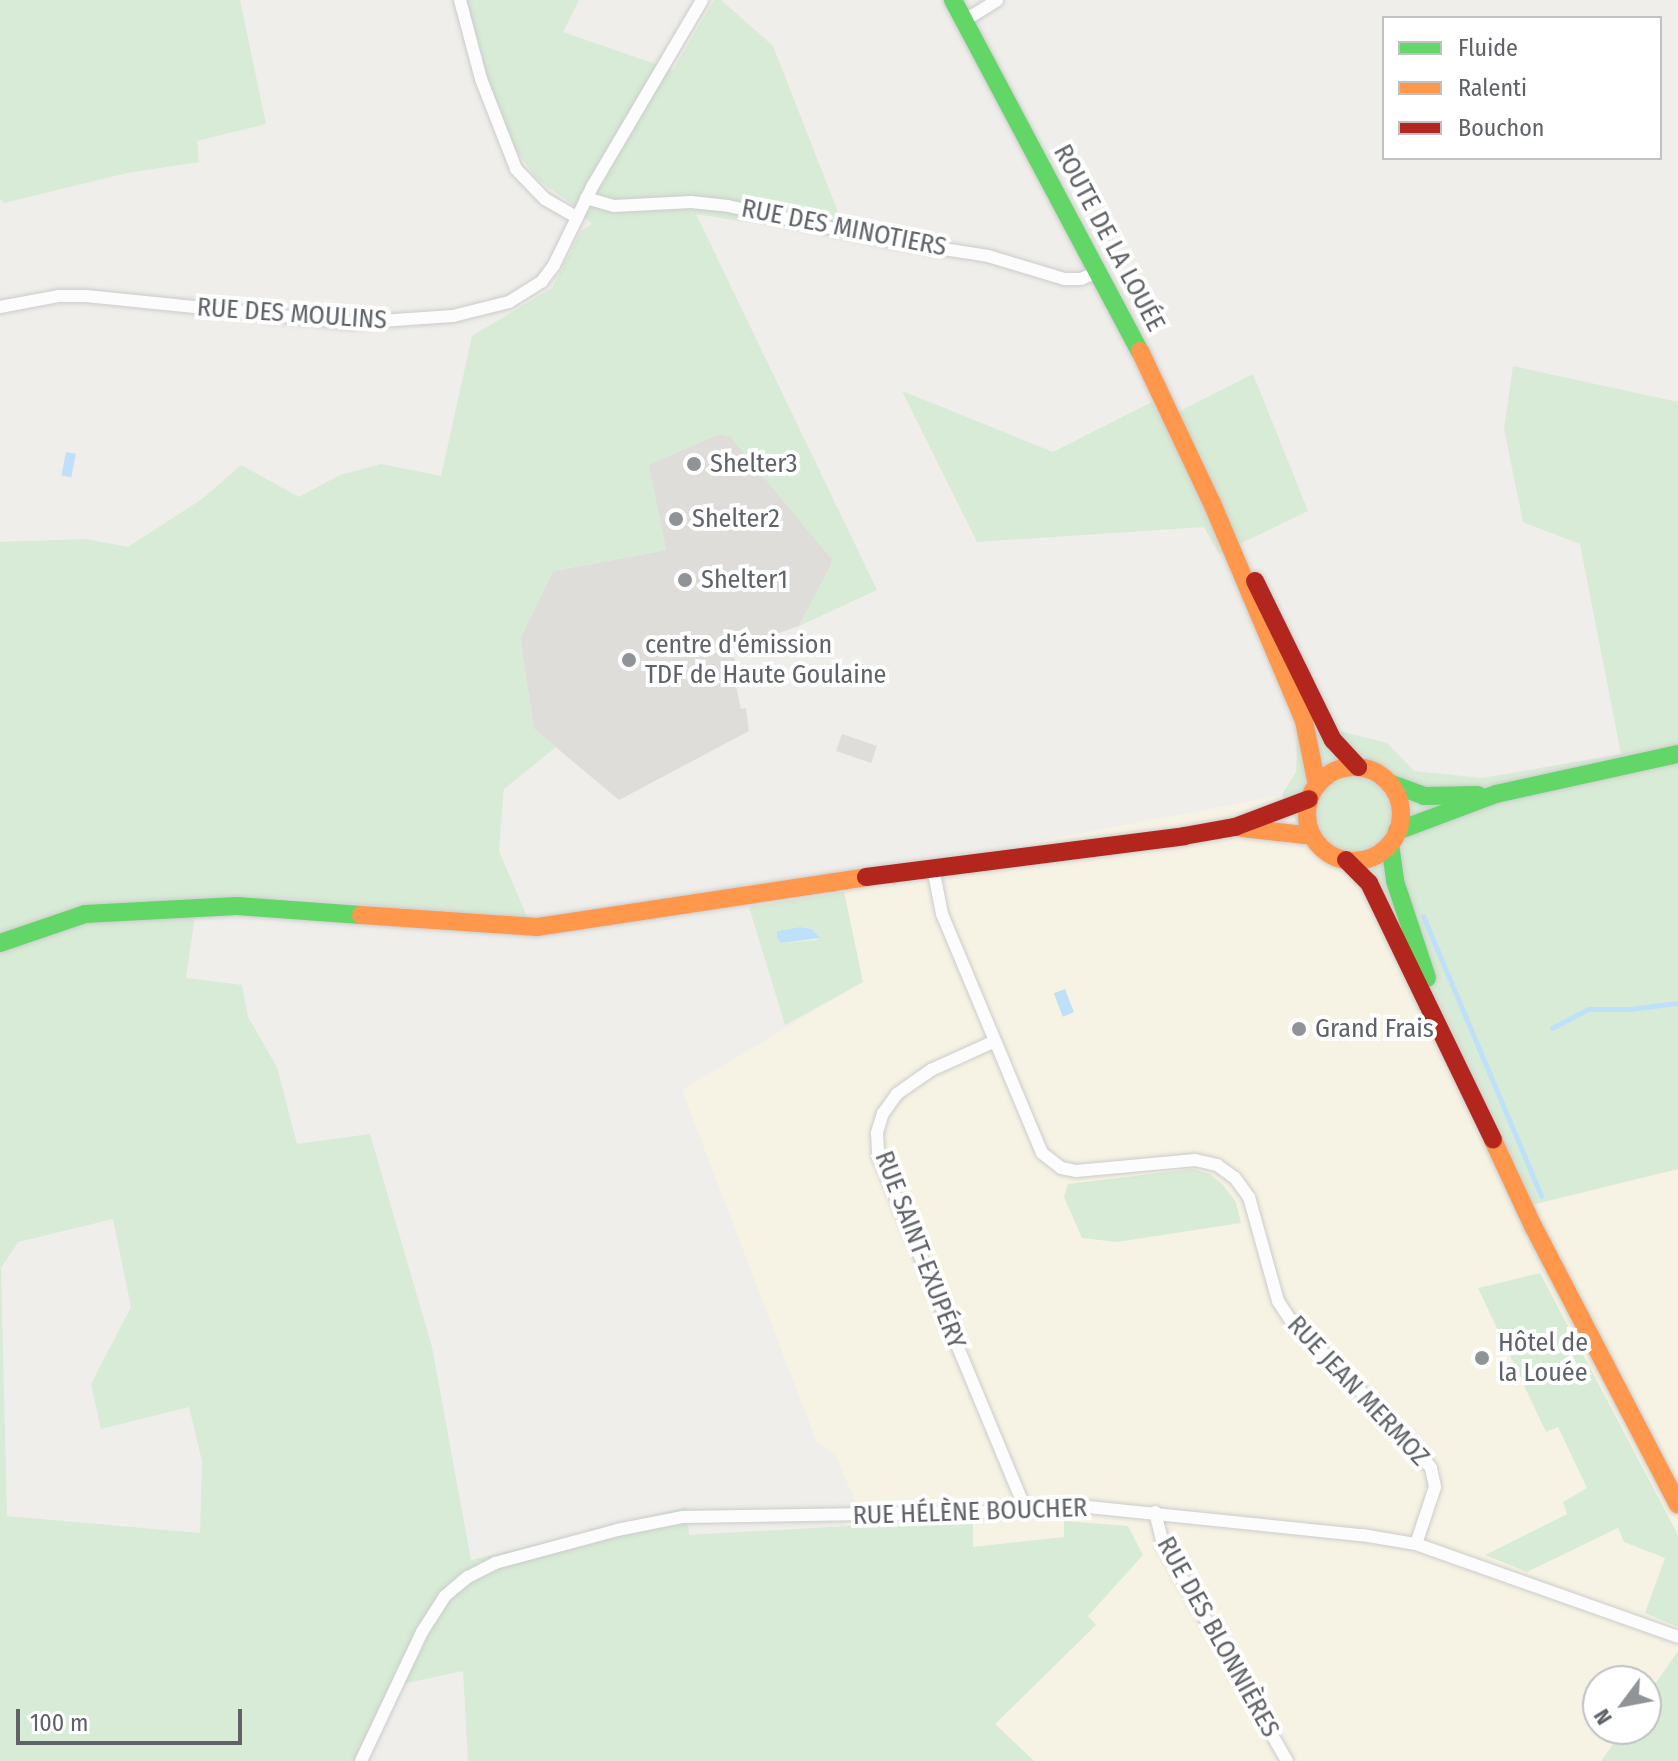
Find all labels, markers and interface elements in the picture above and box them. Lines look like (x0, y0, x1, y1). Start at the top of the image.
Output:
legend (1382, 16, 1662, 160)
text: Fluide (1458, 34, 1518, 62)
text: Ralenti (1458, 74, 1527, 102)
text: Bouchon (1458, 114, 1545, 142)
street label: ROUTE DE LA LOUÉE (1047, 139, 1171, 337)
street label: RUE DES MINOTIERS (739, 193, 949, 263)
street label: RUE DES MOULINS (196, 292, 388, 336)
place label: Shelter3 (710, 448, 798, 480)
marker: Shelter3 (685, 455, 703, 473)
place label: Shelter2 (692, 503, 780, 535)
marker: Shelter2 (667, 510, 685, 528)
place label: Shelter1 (701, 564, 788, 596)
marker: Shelter1 (676, 571, 694, 589)
place label: centre d'émission TDF de Haute Goulaine (645, 629, 886, 690)
marker: centre d'émission TDF de Haute Goulaine (620, 651, 638, 669)
place label: Grand Frais (1315, 1013, 1434, 1045)
marker: Grand Frais (1290, 1020, 1308, 1038)
street label: RUE SAINT-EXUPÉRY (868, 1147, 972, 1353)
street label: RUE JEAN MERMOZ (1281, 1310, 1435, 1472)
place label: Hôtel de la Louée (1498, 1327, 1588, 1388)
marker: Hôtel de la Louée (1473, 1349, 1491, 1367)
street label: RUE HÉLÈNE BOUCHER (852, 1492, 1088, 1532)
street label: RUE DES BLONNIÈRES (1150, 1531, 1286, 1743)
north arrow (1582, 1665, 1662, 1745)
scale bar (20, 1693, 246, 1743)
text: N (1588, 1704, 1618, 1730)
text: 100 m (30, 1709, 88, 1737)

